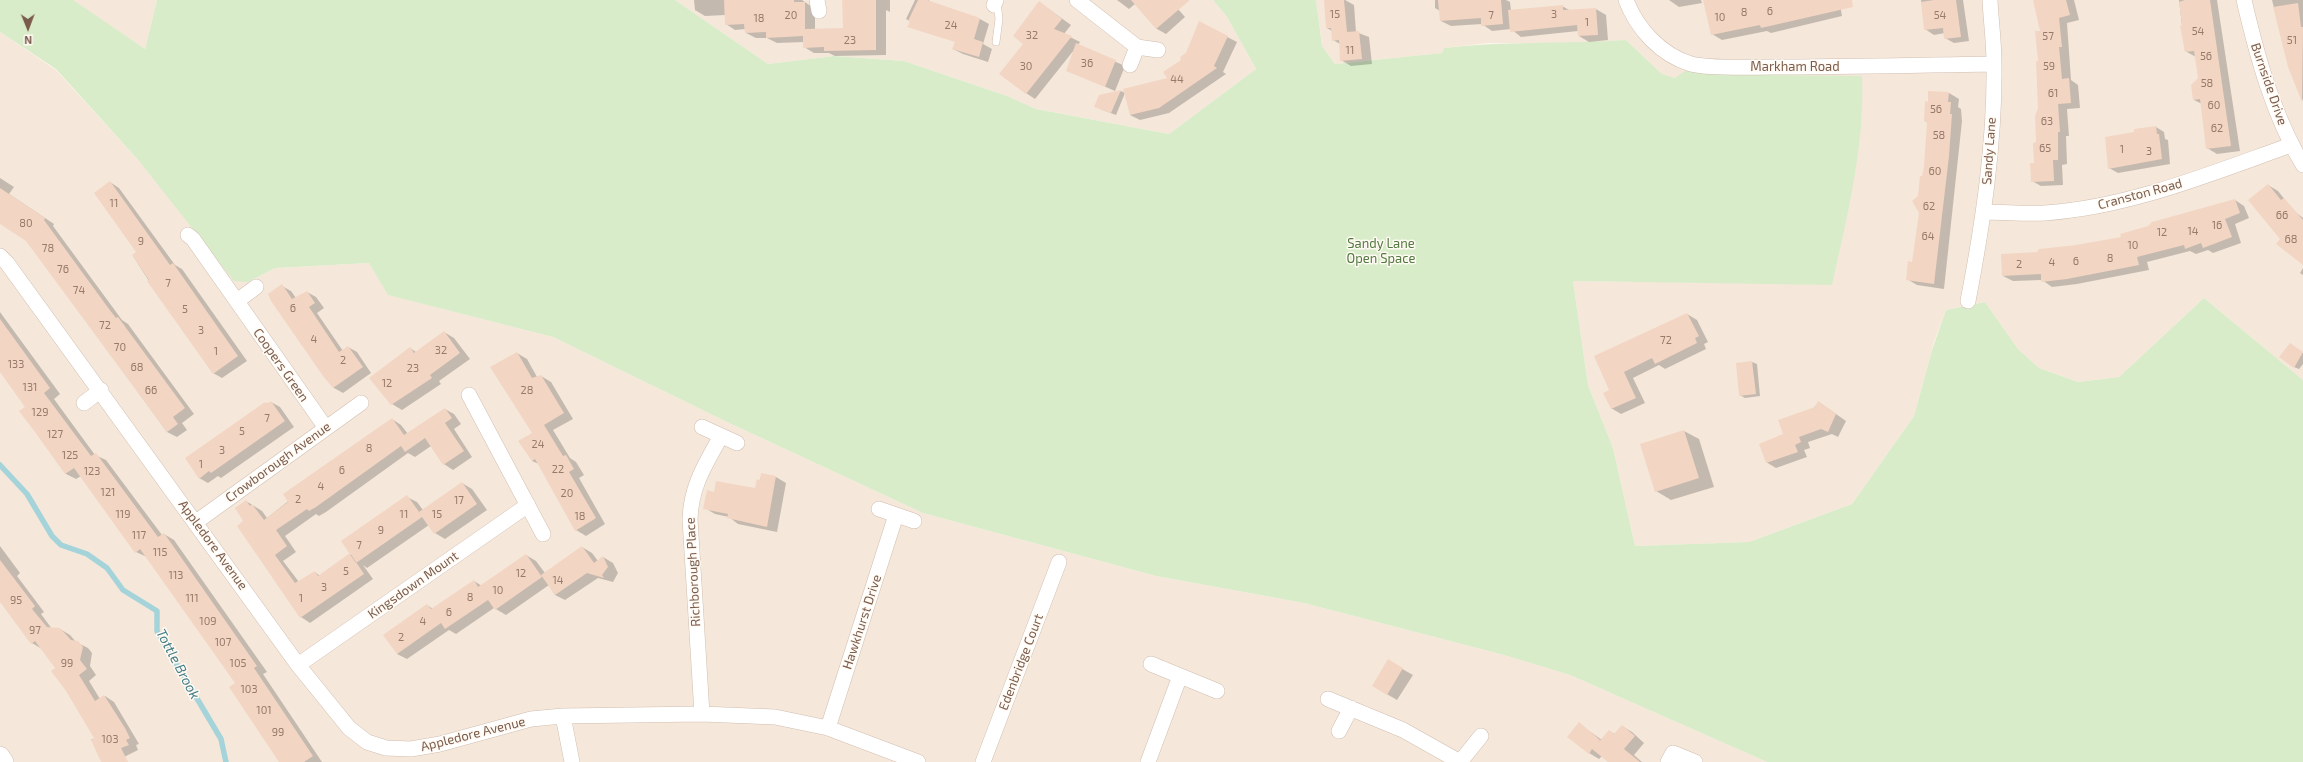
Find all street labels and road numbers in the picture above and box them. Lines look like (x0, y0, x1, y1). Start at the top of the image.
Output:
street label: Burnside Drive (2248, 41, 2290, 127)
street label: Markham Road (1750, 59, 1840, 75)
street label: Sandy Lane (1979, 117, 1999, 185)
street label: Cranston Road (2096, 175, 2184, 213)
street label: Coopers Green (250, 325, 312, 405)
street label: Crowborough Avenue (222, 419, 334, 505)
street label: Appledore Avenue (175, 497, 251, 593)
street label: Richborough Place (682, 517, 704, 627)
street label: Kingsdown Mount (365, 548, 461, 622)
street label: Hawkhurst Drive (839, 573, 885, 671)
street label: Edenbridge Court (995, 612, 1047, 712)
street label: Appledore Avenue (419, 713, 527, 755)

